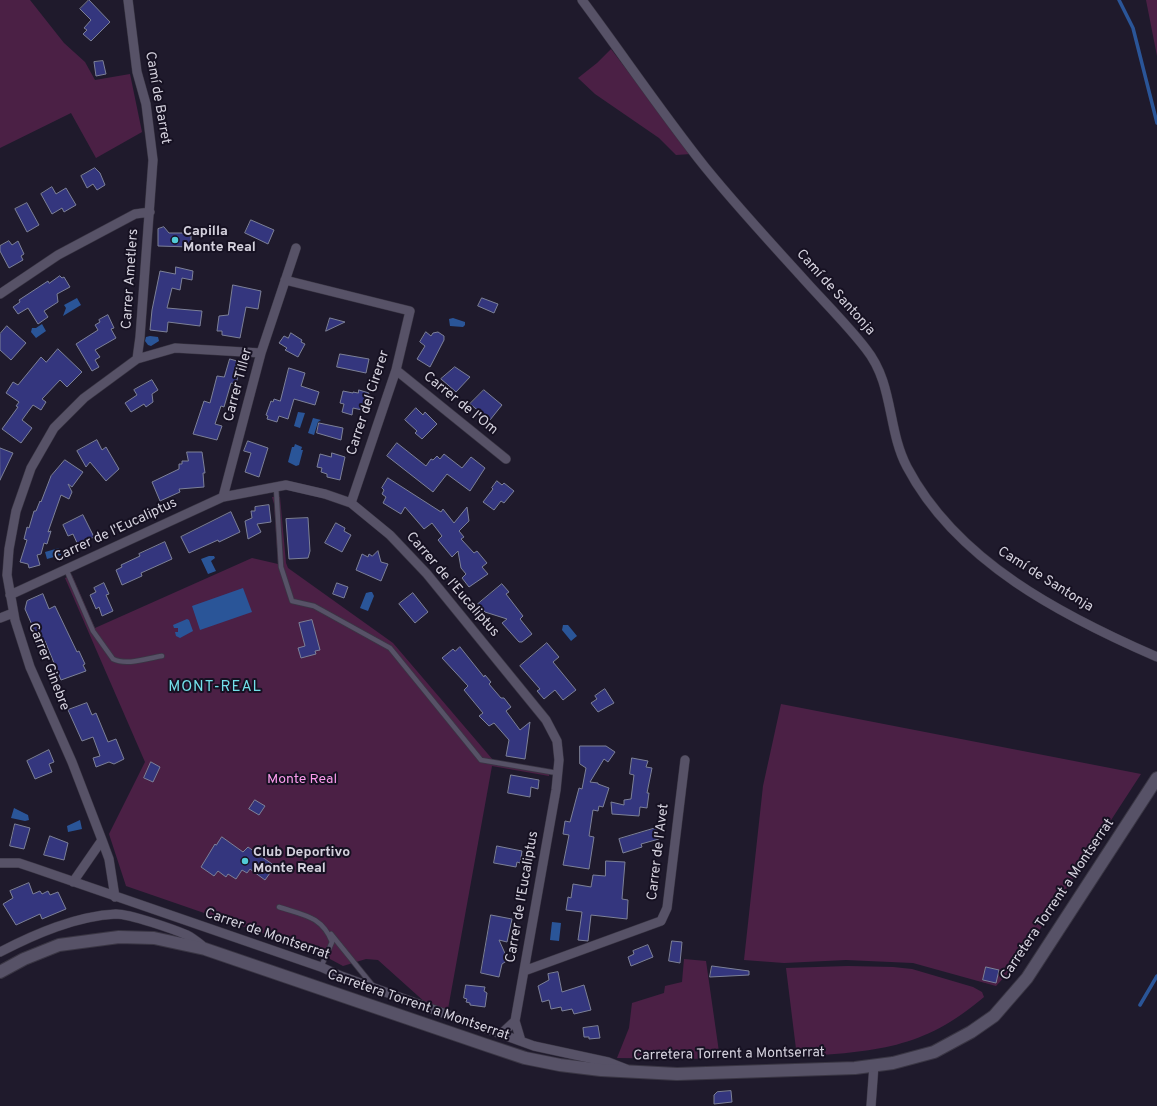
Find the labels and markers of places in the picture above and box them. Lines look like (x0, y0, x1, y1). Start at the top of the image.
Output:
place label: Capilla Monte Real (183, 224, 256, 256)
marker: Capilla Monte Real (170, 235, 180, 245)
place label: Club Deportivo Monte Real (253, 845, 350, 878)
marker: Club Deportivo Monte Real (240, 856, 250, 866)

